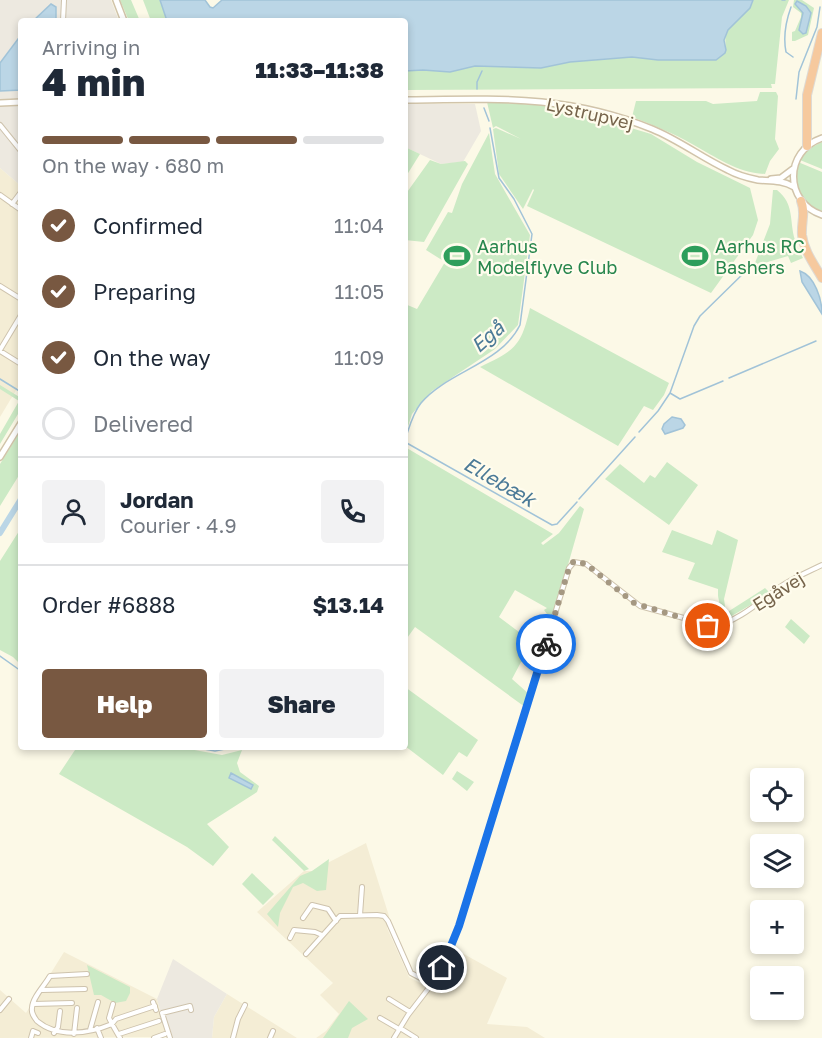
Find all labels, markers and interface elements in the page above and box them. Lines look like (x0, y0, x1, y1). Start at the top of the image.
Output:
text: Arriving in (42, 35, 140, 59)
text: 11:33–11:38 (255, 56, 384, 83)
text: 4 min (42, 58, 145, 105)
street label: Lystrupvej (544, 92, 636, 134)
text: On the way · 680 m (42, 153, 224, 177)
icon: check (42, 209, 75, 242)
text: Confirmed (93, 212, 203, 239)
text: 11:04 (334, 213, 384, 237)
place label: Aarhus Modelflyve Club (477, 235, 617, 278)
place label: Aarhus RC Bashers (715, 235, 805, 278)
sports icon: Aarhus Modelflyve Club (442, 241, 472, 271)
sports icon: Aarhus RC Bashers (680, 241, 710, 271)
icon: check (42, 275, 75, 308)
text: Preparing (93, 278, 196, 305)
text: 11:05 (335, 279, 384, 303)
water label: Egå (466, 315, 509, 357)
icon: check (42, 341, 75, 374)
text: On the way (93, 344, 211, 371)
text: 11:09 (334, 345, 384, 369)
text: Delivered (93, 410, 193, 437)
water label: Ellebæk (460, 451, 542, 512)
button: person (42, 480, 105, 543)
button: phone (321, 480, 384, 543)
text: Jordan (120, 486, 194, 513)
text: Courier · 4.9 (120, 513, 237, 537)
street label: Egåvej (748, 567, 808, 615)
text: Order #6888 (42, 591, 176, 618)
text: $13.14 (312, 591, 384, 618)
pin (682, 600, 733, 651)
icon: bag (691, 609, 724, 642)
courier (516, 614, 576, 674)
icon: bike (530, 628, 563, 661)
button: Help (42, 669, 207, 738)
button: Share (219, 669, 384, 738)
map controls (750, 768, 804, 1020)
button: locate (750, 768, 804, 822)
button: layers (750, 834, 804, 888)
button: + (750, 900, 804, 954)
pin (416, 942, 467, 993)
icon: home (425, 951, 458, 984)
button: − (750, 966, 804, 1020)

